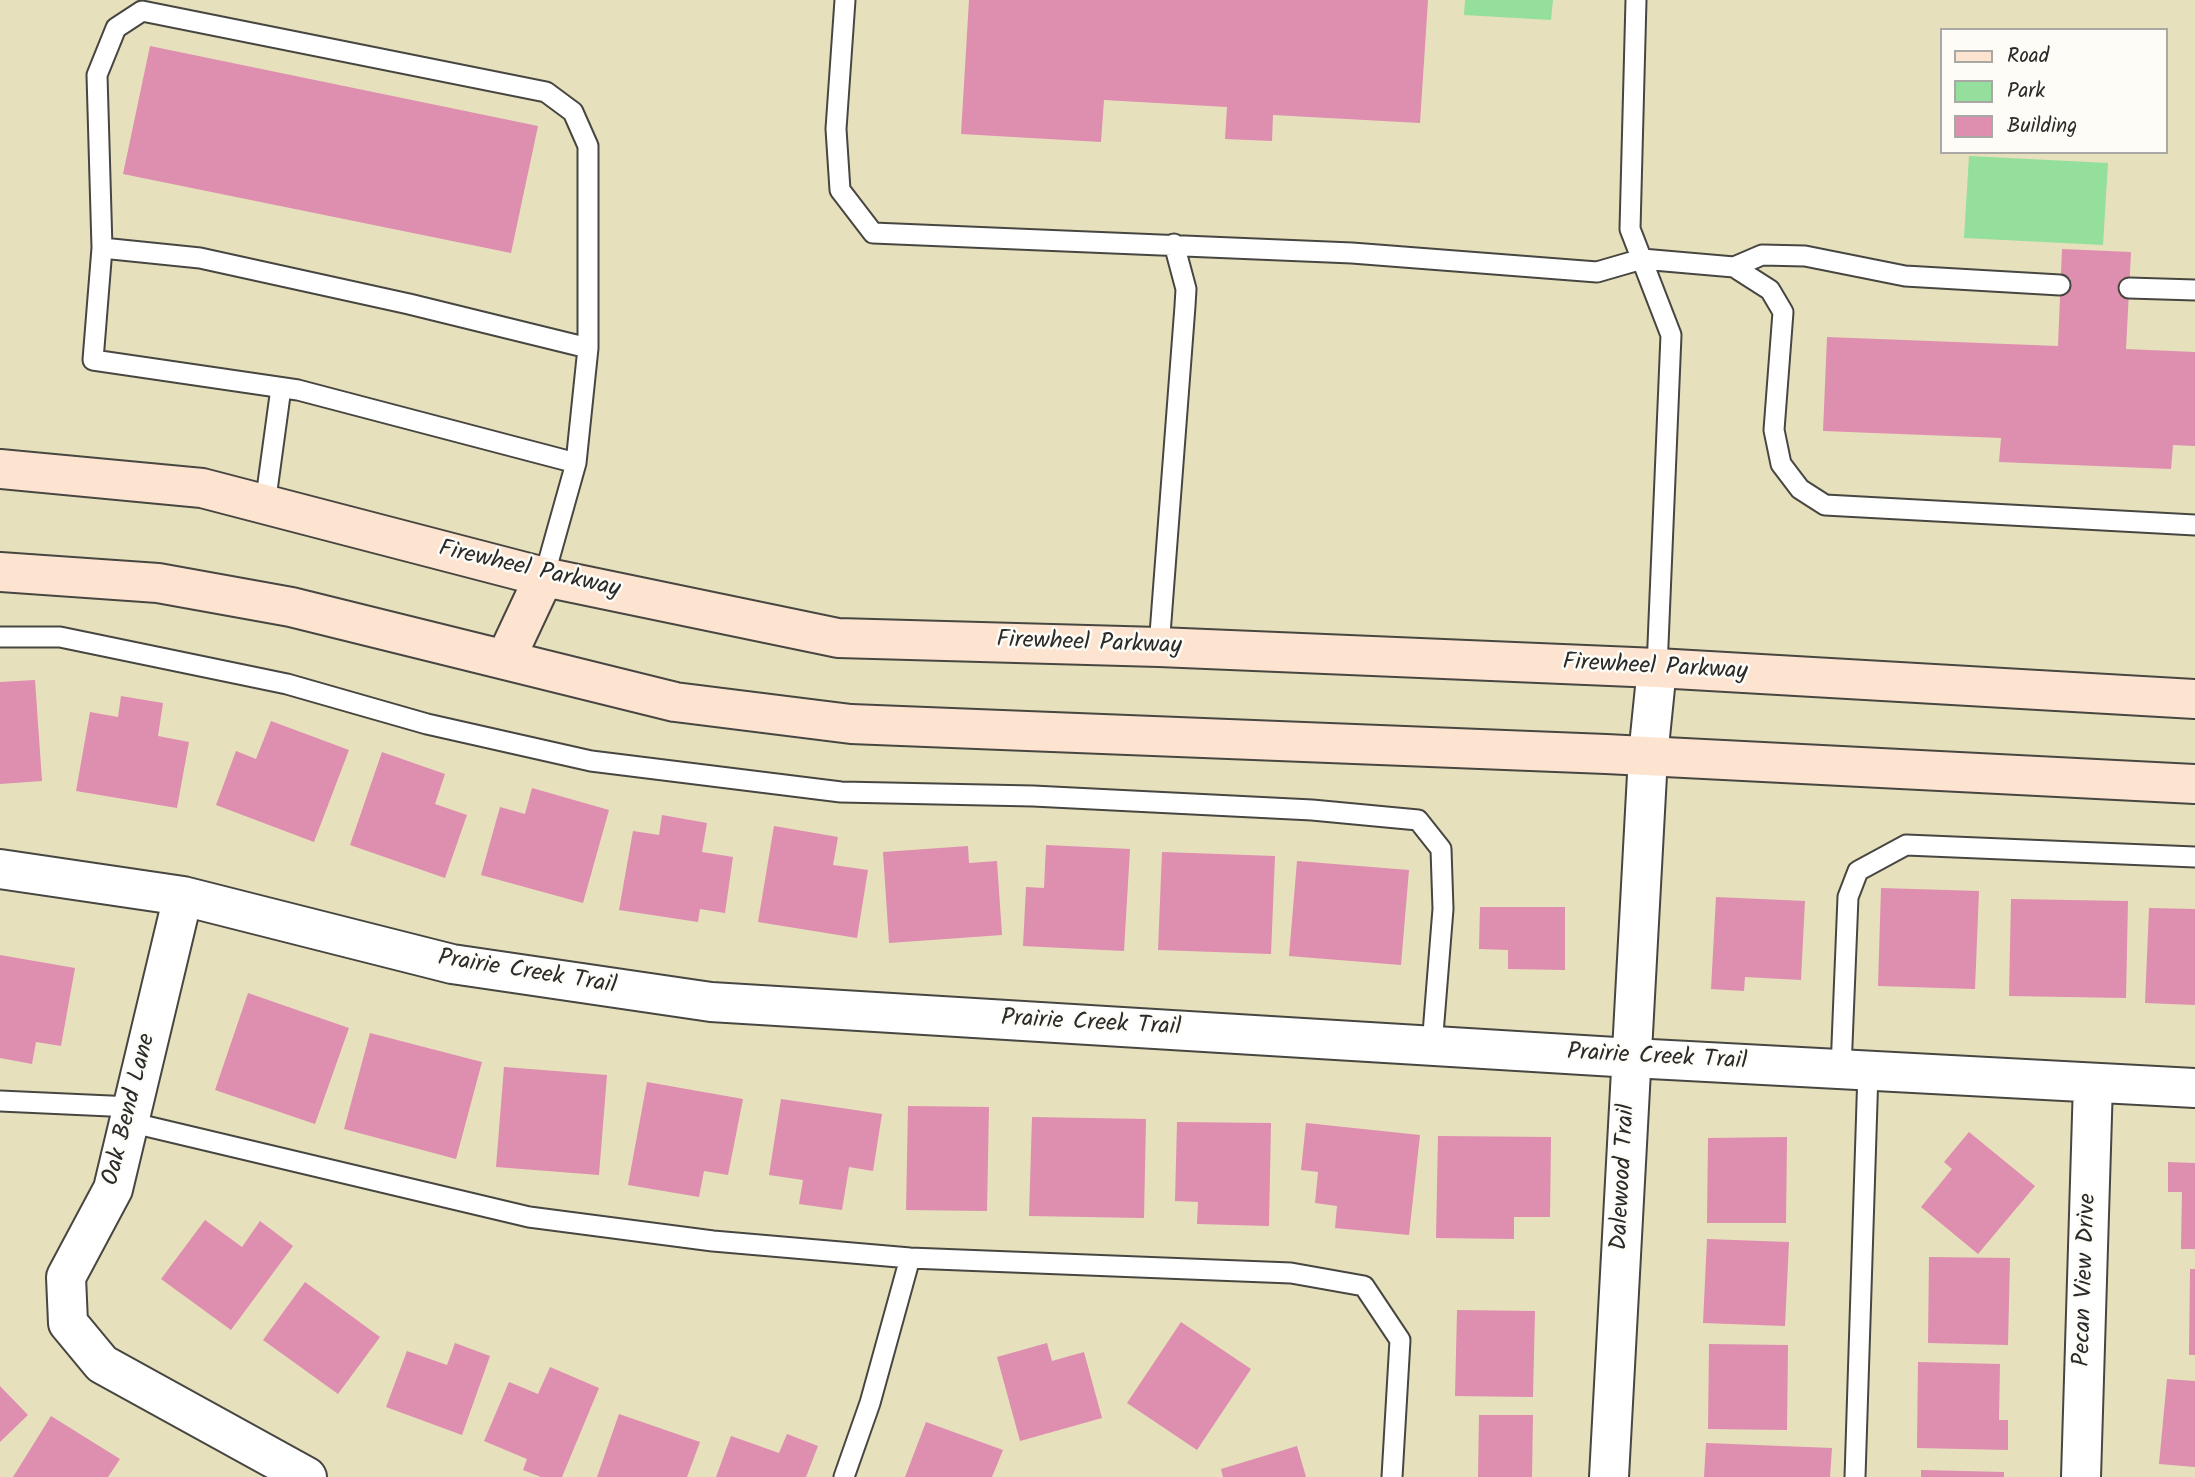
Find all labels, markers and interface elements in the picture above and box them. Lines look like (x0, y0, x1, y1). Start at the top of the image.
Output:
legend (1940, 28, 2167, 154)
text: Road (2007, 40, 2049, 73)
text: Park (2007, 75, 2045, 108)
text: Building (2007, 110, 2077, 143)
street label: Firewheel Parkway (435, 536, 623, 606)
street label: Firewheel Parkway (996, 627, 1182, 663)
street label: Firewheel Parkway (1562, 650, 1748, 688)
street label: Prairie Creek Trail (436, 946, 618, 1002)
street label: Prairie Creek Trail (1000, 1006, 1182, 1044)
street label: Oak Bend Lane (98, 1031, 164, 1189)
street label: Prairie Creek Trail (1566, 1040, 1748, 1078)
street label: Dalewood Trail (1607, 1103, 1643, 1251)
street label: Pecan View Drive (2070, 1193, 2104, 1367)

